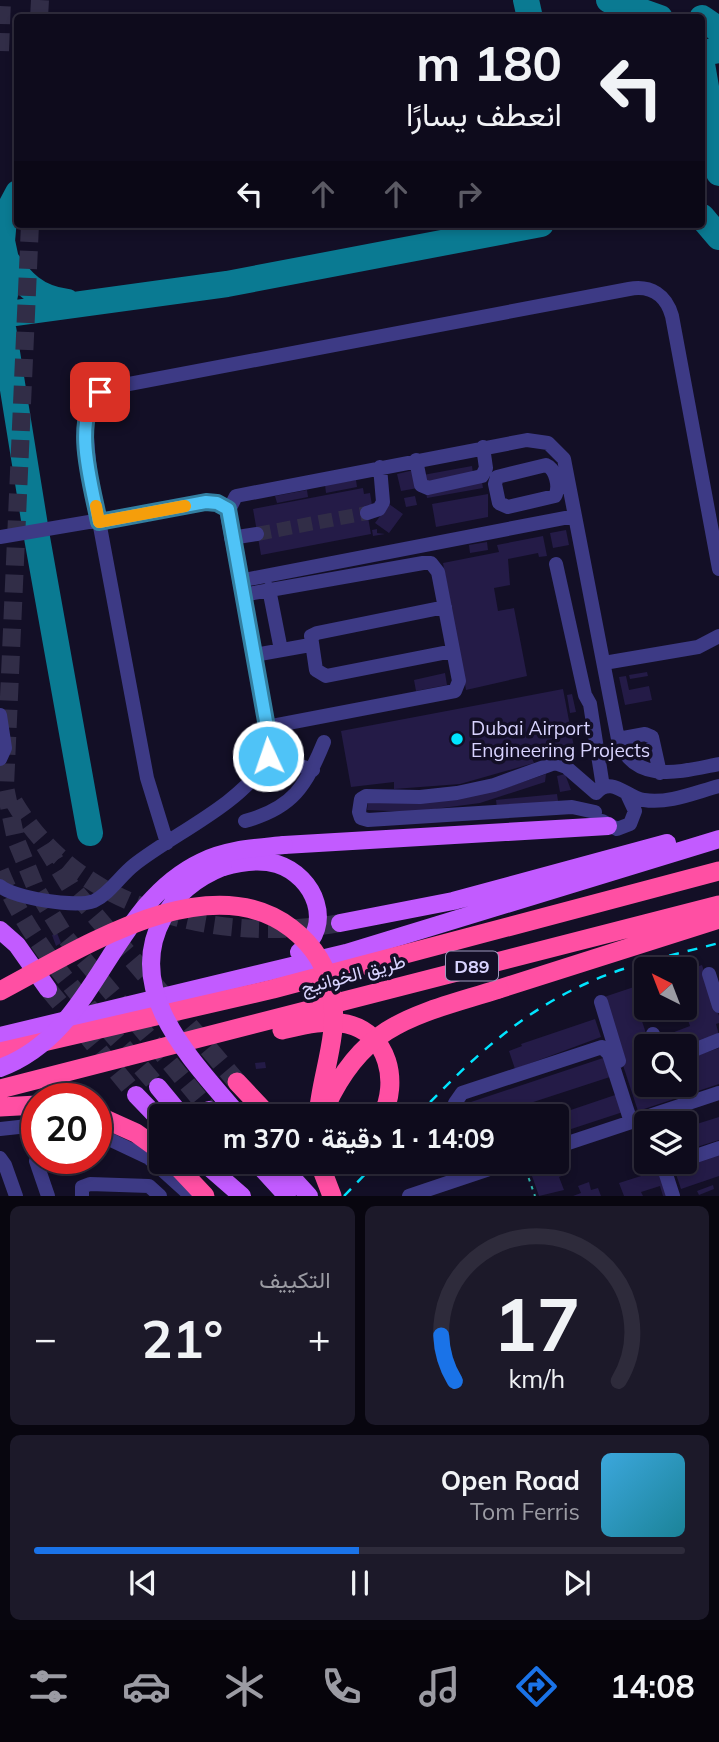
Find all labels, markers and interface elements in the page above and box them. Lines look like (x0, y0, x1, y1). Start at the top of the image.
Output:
text: 180 m (416, 32, 562, 93)
icon: left (586, 42, 677, 133)
text: انعطف يسارًا (406, 94, 562, 134)
icon: left (231, 175, 269, 213)
icon: ahead (304, 175, 342, 213)
icon: ahead (377, 175, 415, 213)
icon: right (450, 175, 488, 213)
pin (70, 362, 130, 422)
icon: arrive (81, 373, 119, 411)
place label: Dubai Airport Engineering Projects (471, 716, 650, 762)
position arrow (231, 719, 305, 793)
marker: Dubai Airport Engineering Projects (449, 731, 465, 747)
street label: طريق الخوانيج (298, 949, 408, 1001)
road number: D89 (446, 951, 498, 981)
north arrow (634, 957, 696, 1020)
map controls (634, 957, 697, 1174)
button: search (634, 1034, 697, 1097)
speed limit sign: 20 (21, 1083, 112, 1174)
button: layers (634, 1111, 697, 1174)
text: 14:09 · 1 دقيقة · 370 m (223, 1122, 495, 1155)
text: التكييف (259, 1265, 331, 1294)
text: 17 (493, 1279, 580, 1370)
text: 21° (141, 1306, 223, 1371)
text: − (34, 1314, 57, 1362)
text: + (308, 1314, 330, 1362)
text: km/h (508, 1363, 565, 1394)
text: Open Road (441, 1464, 580, 1497)
text: Tom Ferris (470, 1497, 580, 1526)
icon: previous (124, 1564, 162, 1602)
icon: pause (341, 1564, 379, 1602)
icon: next (558, 1564, 596, 1602)
icon: filters (24, 1662, 73, 1711)
icon: car (122, 1662, 171, 1711)
icon: climate (220, 1662, 269, 1711)
icon: phone (317, 1662, 366, 1711)
icon: music (415, 1662, 464, 1711)
icon: directions (512, 1662, 561, 1711)
text: 14:08 (610, 1666, 695, 1706)

